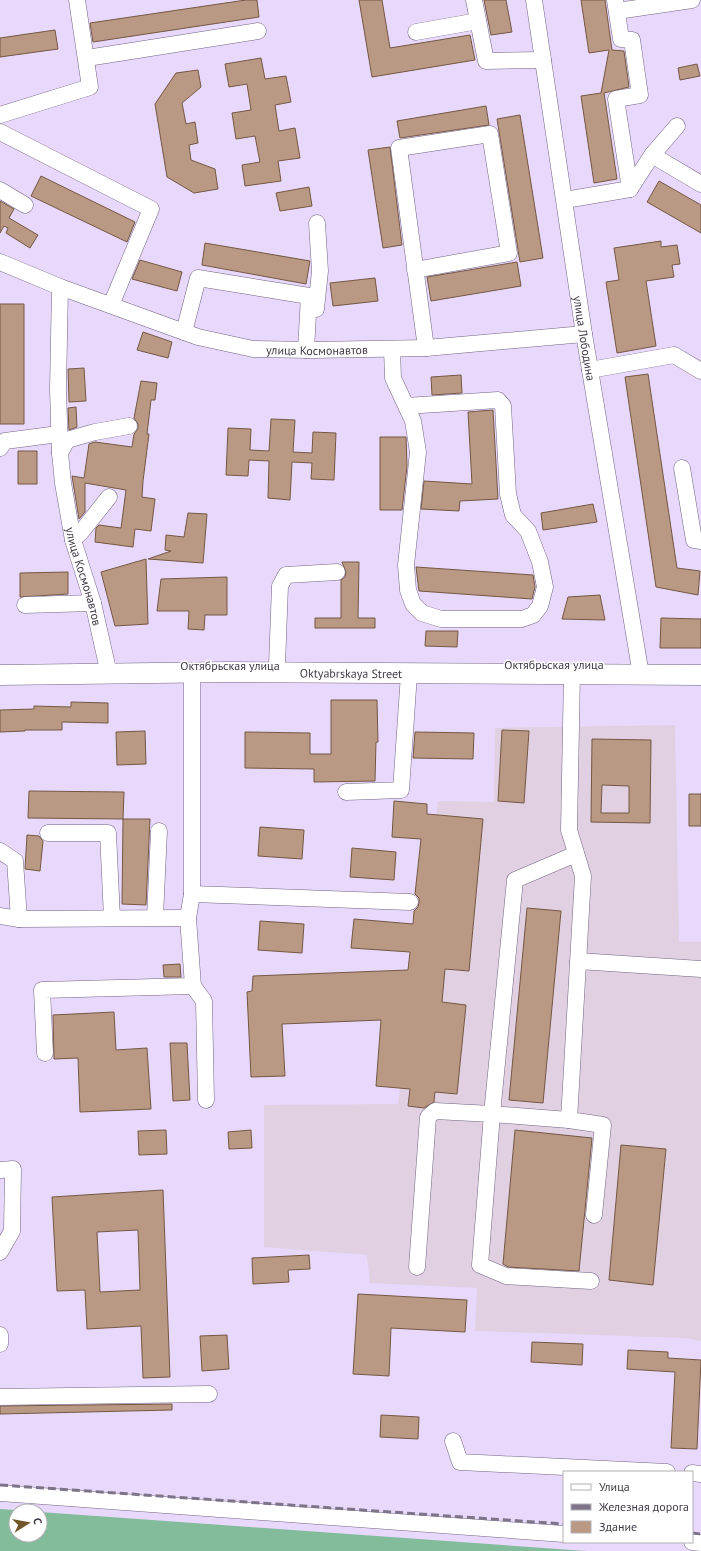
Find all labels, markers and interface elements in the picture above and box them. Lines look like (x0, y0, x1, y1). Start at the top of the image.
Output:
street label: улица Лободина (571, 295, 599, 382)
street label: улица Космонавтов (266, 342, 368, 358)
street label: улица Космонавтов (63, 526, 105, 627)
street label: Октябрьская улица (504, 657, 604, 672)
street label: Октябрьская улица (180, 658, 280, 673)
street label: Oktyabrskaya Street (300, 665, 402, 681)
legend (563, 1471, 693, 1543)
text: Улица (599, 1479, 630, 1494)
text: Железная дорога (598, 1499, 689, 1514)
north arrow (8, 1503, 48, 1543)
text: С (30, 1517, 45, 1525)
text: Здание (599, 1519, 637, 1534)

